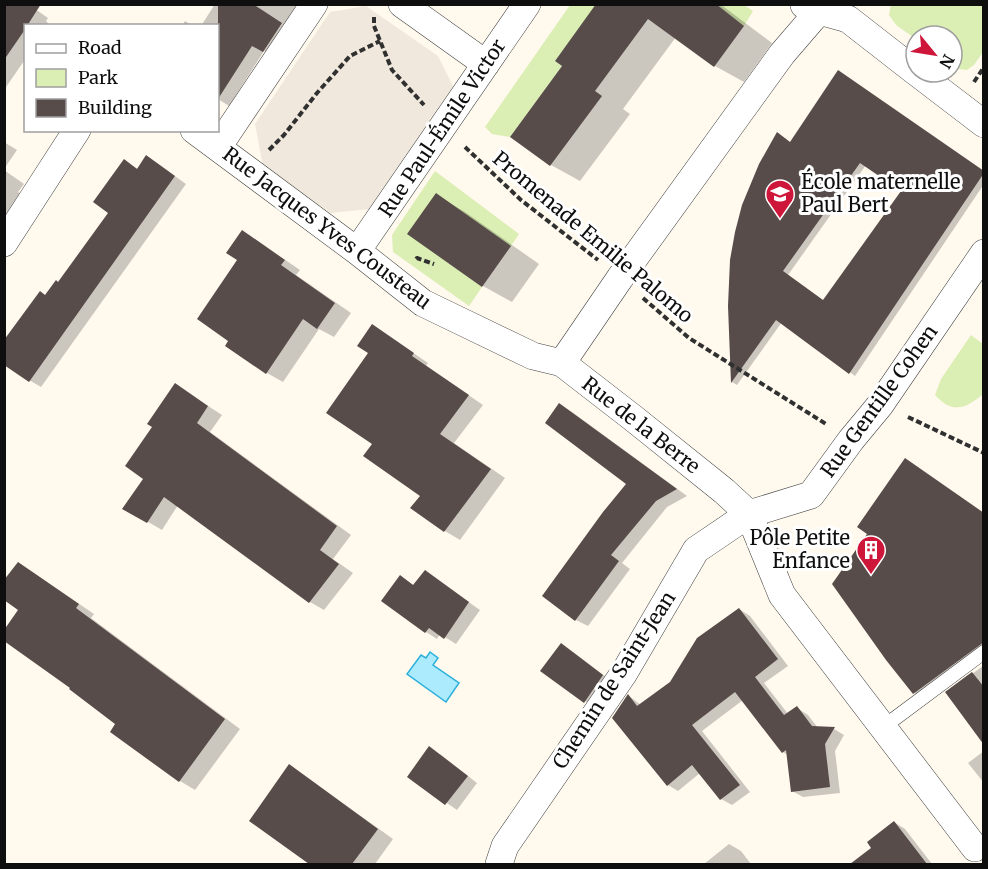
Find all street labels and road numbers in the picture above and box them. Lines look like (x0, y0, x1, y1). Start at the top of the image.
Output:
street label: Rue Paul-Émile Victor (371, 33, 511, 222)
street label: Rue Jacques Yves Cousteau (218, 141, 436, 314)
street label: Promenade Emilie Palomo (488, 145, 699, 328)
street label: Rue Gentille Cohen (815, 319, 942, 482)
street label: Rue de la Berre (577, 371, 705, 478)
street label: Chemin de Saint-Jean (547, 586, 680, 773)

